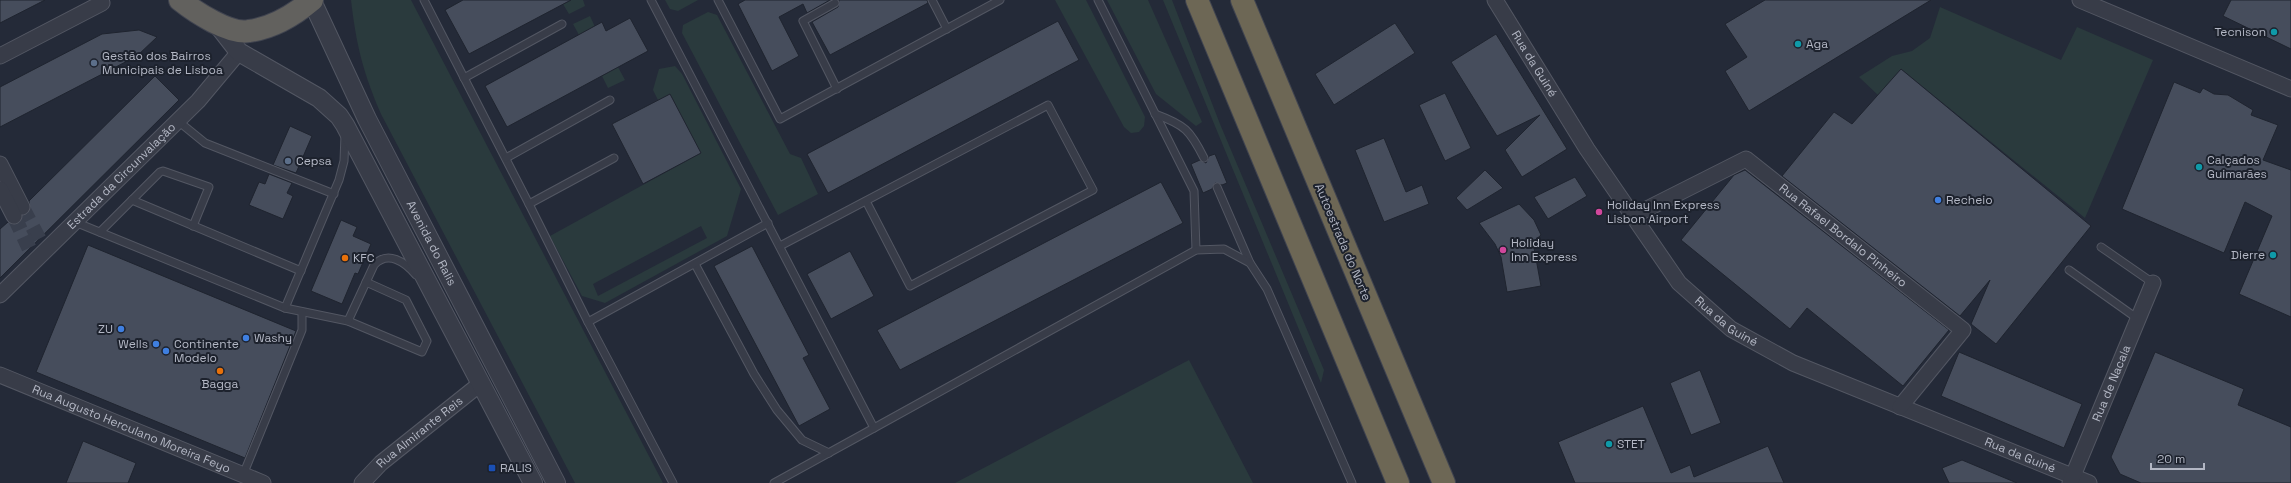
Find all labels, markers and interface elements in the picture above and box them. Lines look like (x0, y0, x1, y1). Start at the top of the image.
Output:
place label: Tecnison (2214, 24, 2266, 40)
marker: Tecnison (2269, 27, 2279, 37)
street label: Rua da Guiné (1508, 28, 1561, 100)
place label: Aga (1806, 36, 1828, 52)
marker: Aga (1793, 39, 1803, 49)
place label: Gestão dos Bairros Municipais de Lisboa (102, 48, 223, 78)
marker: Gestão dos Bairros Municipais de Lisboa (89, 58, 99, 68)
street label: Estrada da Circunvalação (64, 119, 179, 233)
place label: Calçados Guimarães (2207, 152, 2267, 182)
place label: Cepsa (296, 153, 332, 169)
marker: Cepsa (283, 156, 293, 166)
marker: Calçados Guimarães (2194, 162, 2204, 172)
street label: Rua Rafael Bordalo Pinheiro (1776, 180, 1910, 291)
street label: Autoestrada do Norte (1311, 181, 1375, 303)
place label: Recheio (1946, 192, 1993, 208)
marker: Recheio (1933, 195, 1943, 205)
place label: Holiday Inn Express Lisbon Airport (1607, 197, 1719, 227)
street label: Avenida do Ralis (403, 198, 460, 288)
marker: Holiday Inn Express Lisbon Airport (1594, 207, 1604, 217)
place label: Holiday Inn Express (1511, 235, 1577, 265)
marker: Holiday Inn Express (1498, 245, 1508, 255)
place label: Dierre (2231, 247, 2265, 263)
place label: KFC (353, 250, 375, 266)
marker: Dierre (2268, 250, 2278, 260)
marker: KFC (340, 253, 350, 263)
street label: Rua da Guiné (1691, 293, 1761, 350)
place label: ZU (98, 321, 113, 337)
marker: ZU (116, 324, 126, 334)
place label: Washy (254, 330, 292, 346)
marker: Washy (241, 333, 251, 343)
place label: Wells (118, 336, 148, 352)
place label: Continente Modelo (174, 336, 239, 366)
marker: Wells (151, 339, 161, 349)
street label: Rua de Nacala (2088, 342, 2134, 424)
marker: Continente Modelo (161, 346, 171, 356)
marker: Bagga (215, 366, 225, 376)
place label: Bagga (202, 376, 239, 392)
street label: Rua Augusto Herculano Moreira Feyo (30, 381, 233, 477)
street label: Rua Almirante Reis (373, 393, 466, 471)
street label: Rua da Guiné (1982, 434, 2058, 477)
place label: STET (1617, 436, 1645, 452)
marker: STET (1604, 439, 1614, 449)
scale bar (2151, 445, 2204, 471)
text: 20 m (2157, 451, 2185, 467)
place label: RALIS (500, 460, 532, 476)
marker: RALIS (487, 463, 497, 473)

